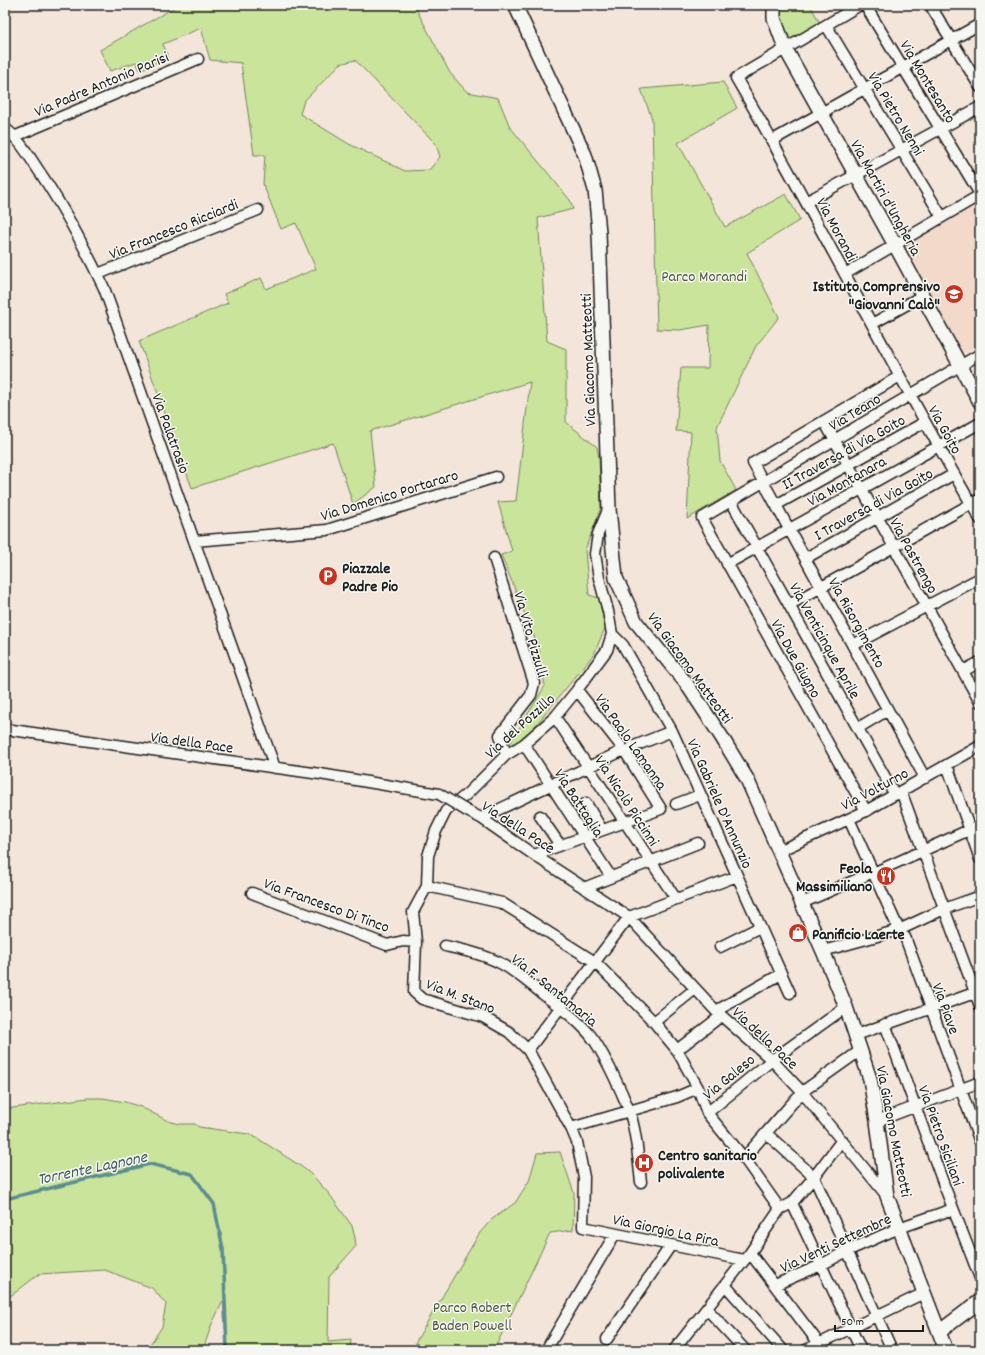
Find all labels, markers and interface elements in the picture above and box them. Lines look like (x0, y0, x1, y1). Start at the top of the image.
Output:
street label: Via Montesanto (893, 36, 961, 128)
street label: Via Padre Antonio Parisi (31, 47, 173, 124)
street label: Via Pietro Nenni (861, 68, 929, 161)
street label: Via Martiri d'Ungheria (843, 136, 926, 261)
street label: Via Francesco Ricciardi (106, 194, 242, 267)
street label: Via Morandi (809, 194, 862, 266)
park label: Parco Morandi (661, 266, 747, 289)
place label: Istituto Comprensivo "Giovanni Calò" (813, 276, 940, 317)
school or university icon: Istituto Comprensivo "Giovanni Calò" (943, 283, 965, 305)
street label: Via Giacomo Matteotti (576, 293, 603, 427)
street label: Via Teano (825, 389, 886, 438)
street label: Via Palatrasio (144, 390, 195, 477)
street label: Via Goito (921, 401, 967, 459)
street label: II Traversa di Via Goito (778, 410, 910, 497)
street label: Via Montanara (803, 451, 891, 513)
street label: I Traversa di Via Goito (810, 463, 938, 547)
street label: Via Domenico Portararo (318, 464, 461, 528)
street label: Via Pastrengo (882, 514, 943, 598)
place label: Piazzale Padre Pio (342, 558, 398, 599)
parking icon: Piazzale Padre Pio (317, 565, 339, 587)
street label: Via Risorgimento (821, 574, 890, 673)
street label: Via Venticinque Aprile (782, 579, 865, 704)
street label: Via Vito Pizzulli (506, 589, 553, 681)
street label: Via Giacomo Matteotti (641, 608, 737, 729)
street label: Via Due Giugno (764, 616, 826, 703)
street label: Via del Pozzillo (480, 689, 561, 765)
street label: Via Paolo Lamanna (588, 690, 672, 796)
street label: Via della Pace (149, 726, 235, 761)
street label: Via Gabriele D'Annunzio (680, 735, 758, 873)
street label: Via Nicolò Piccinni (588, 751, 664, 851)
street label: Via Volturno (837, 763, 913, 818)
street label: Via Battaglia (547, 765, 609, 843)
street label: Via della Pace (476, 796, 559, 860)
place label: Feola Massimiliano (796, 858, 873, 899)
restaurant icon: Feola Massimiliano (875, 865, 897, 887)
street label: Via Francesco Di Tinco (260, 873, 392, 940)
shop icon: Panificio Laerte (787, 922, 809, 944)
place label: Panificio Laerte (812, 924, 905, 947)
street label: Via F. Santamaria (505, 949, 602, 1033)
street label: Via M. Stano (422, 974, 498, 1021)
street label: Via Piave (925, 980, 965, 1038)
street label: Via della Pace (726, 1002, 803, 1076)
street label: Via Galeso (698, 1049, 761, 1106)
street label: Via Giacomo Matteotti (869, 1064, 917, 1199)
street label: Via Pietro Siciliani (911, 1082, 969, 1189)
place label: Centro sanitario polivalente (658, 1145, 757, 1186)
water label: Torrente Lagnone (36, 1146, 151, 1193)
hospital icon: Centro sanitario polivalente (633, 1152, 655, 1174)
street label: Via Venti Settembre (777, 1208, 895, 1280)
street label: Via Giorgio La Pira (610, 1209, 721, 1254)
park label: Parco Robert Baden Powell (432, 1297, 512, 1338)
scale bar (835, 1307, 923, 1333)
text: 50 m (841, 1314, 864, 1331)

